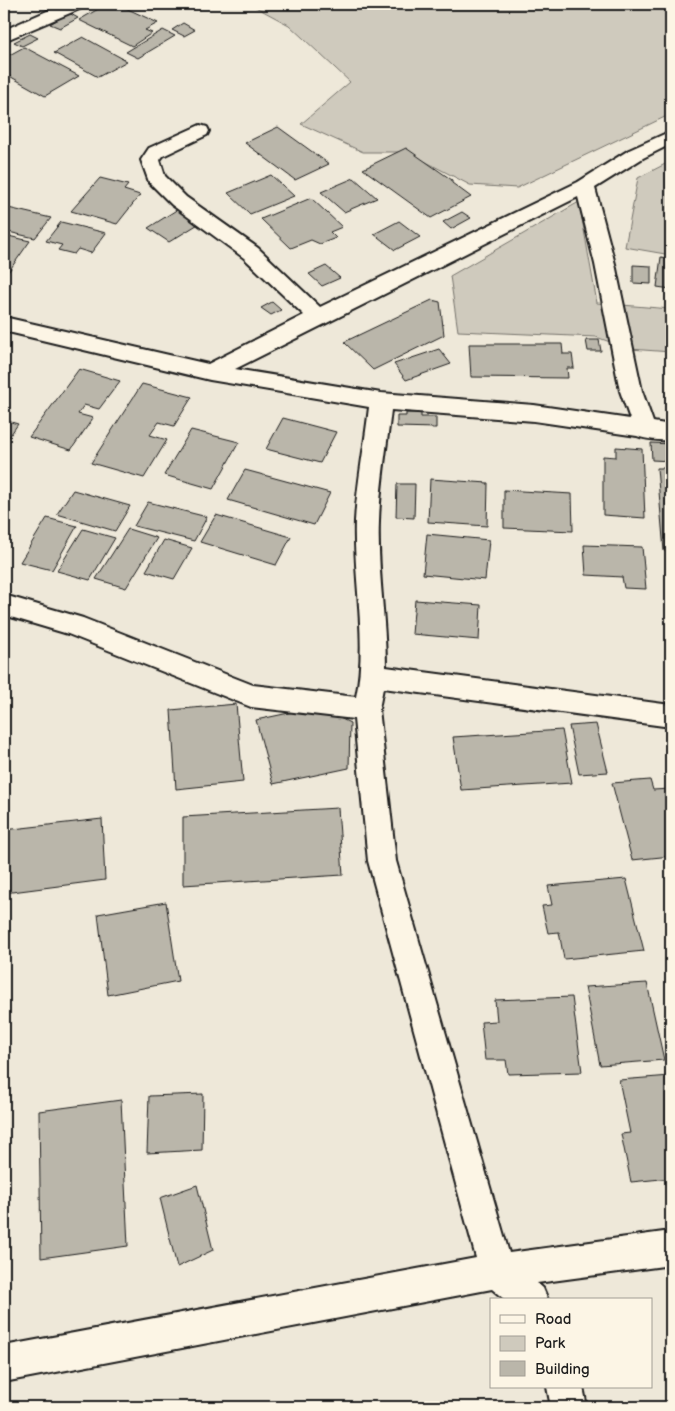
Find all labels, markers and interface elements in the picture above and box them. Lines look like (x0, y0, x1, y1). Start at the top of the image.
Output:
legend (490, 1298, 652, 1388)
text: Road (535, 1310, 571, 1329)
text: Park (535, 1334, 566, 1353)
text: Building (535, 1360, 590, 1379)

